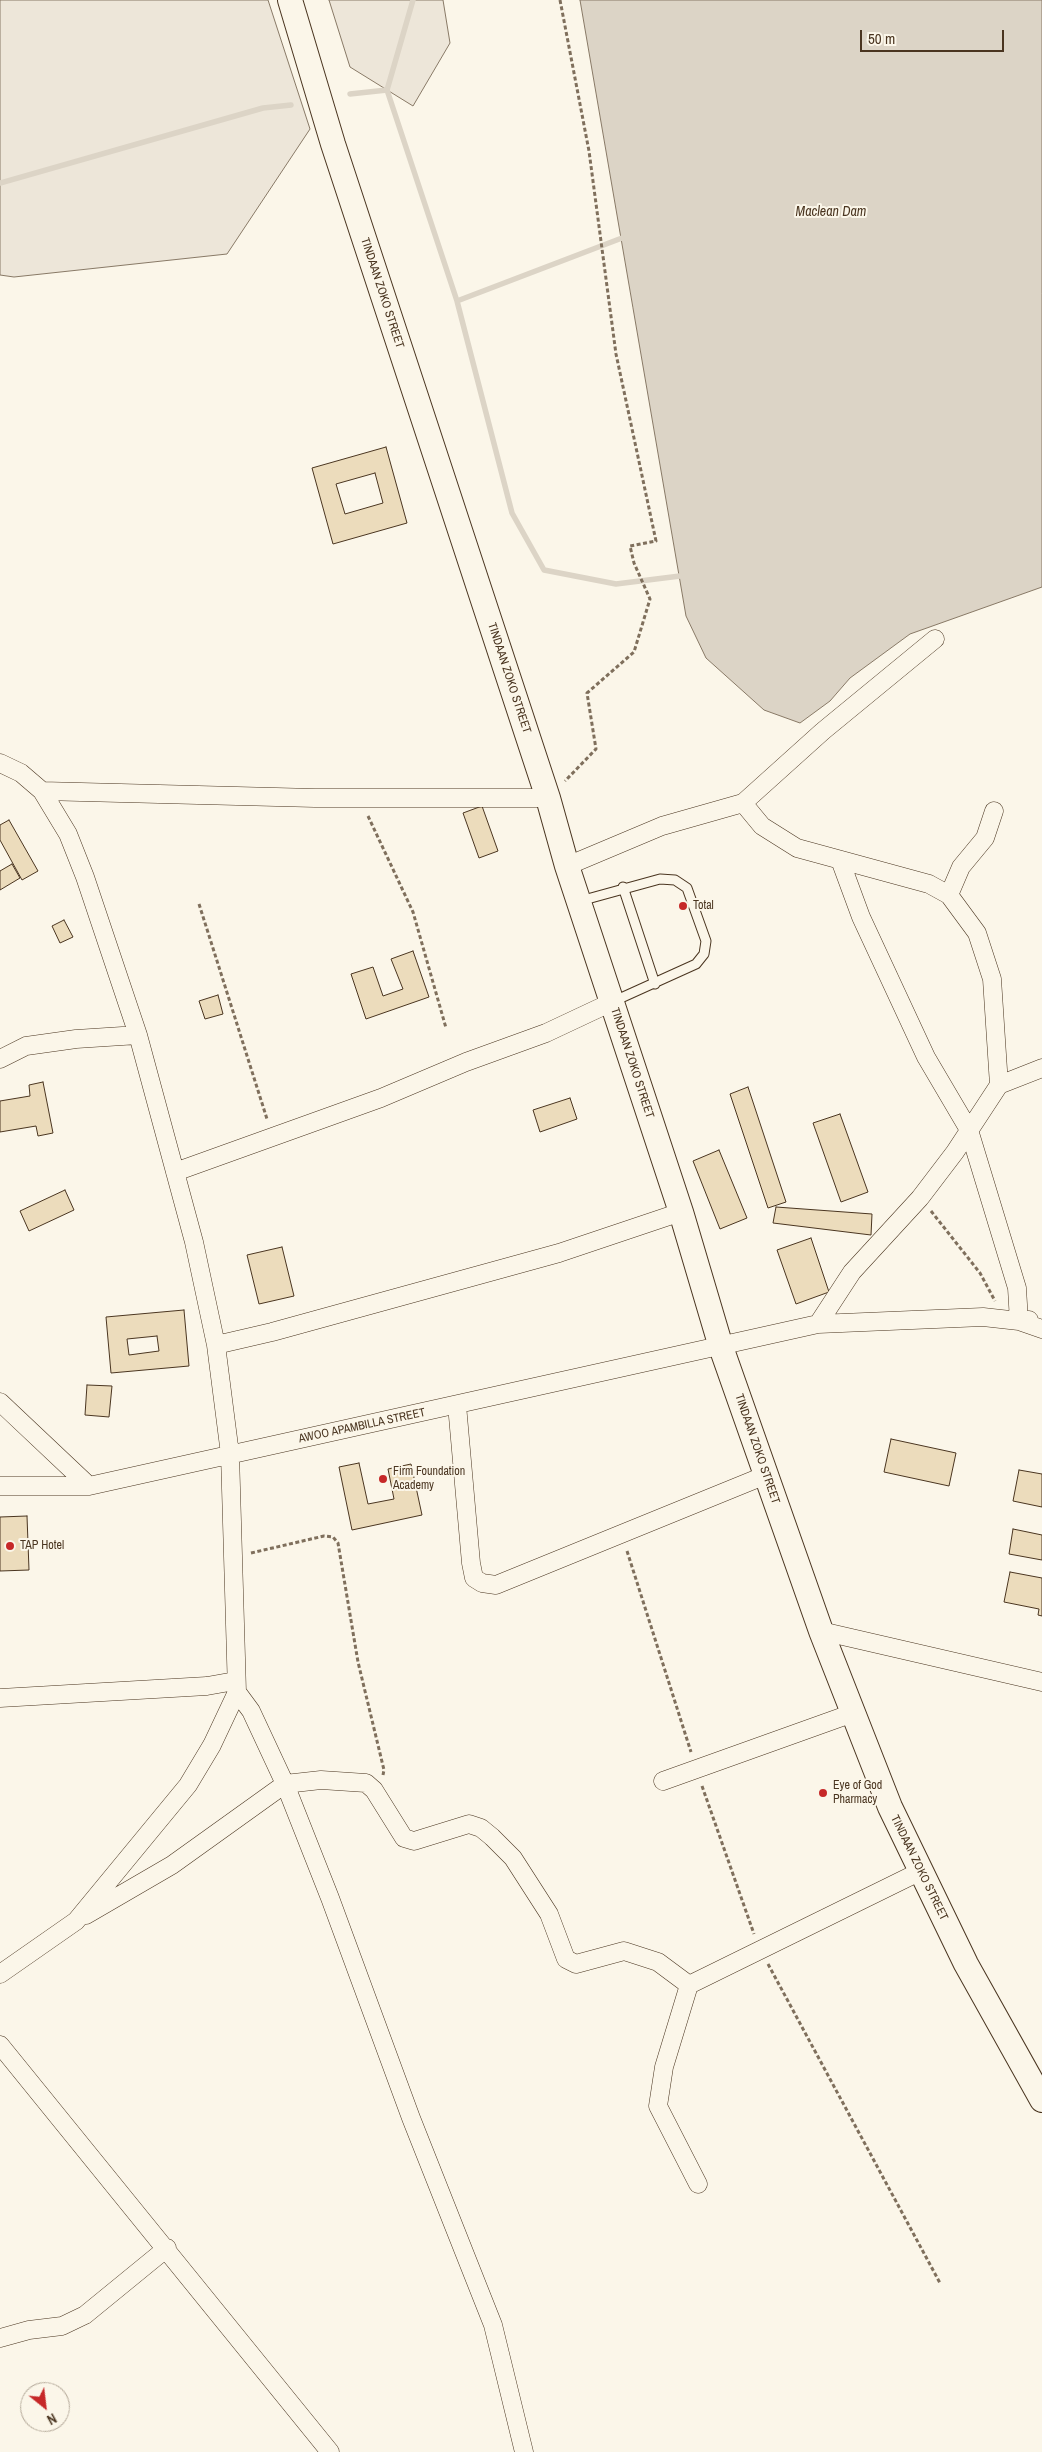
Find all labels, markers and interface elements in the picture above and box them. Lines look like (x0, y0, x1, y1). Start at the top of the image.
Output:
scale bar (862, 20, 1006, 52)
text: 50 m (868, 28, 895, 49)
water label: Maclean Dam (796, 204, 866, 220)
street label: TINDAAN ZOKO STREET (357, 236, 407, 350)
street label: TINDAAN ZOKO STREET (484, 621, 534, 735)
place label: Total (693, 899, 714, 913)
marker: Total (677, 900, 689, 912)
street label: TINDAAN ZOKO STREET (607, 1006, 657, 1120)
street label: TINDAAN ZOKO STREET (731, 1392, 783, 1506)
street label: AWOO APAMBILLA STREET (297, 1406, 427, 1446)
place label: Firm Foundation Academy (393, 1465, 465, 1493)
marker: Firm Foundation Academy (377, 1473, 389, 1485)
place label: TAP Hotel (20, 1539, 64, 1553)
marker: TAP Hotel (4, 1540, 16, 1552)
place label: Eye of God Pharmacy (833, 1779, 882, 1807)
marker: Eye of God Pharmacy (817, 1787, 829, 1799)
street label: TINDAAN ZOKO STREET (887, 1813, 951, 1923)
north arrow (20, 2382, 70, 2432)
text: N (44, 2409, 60, 2429)

